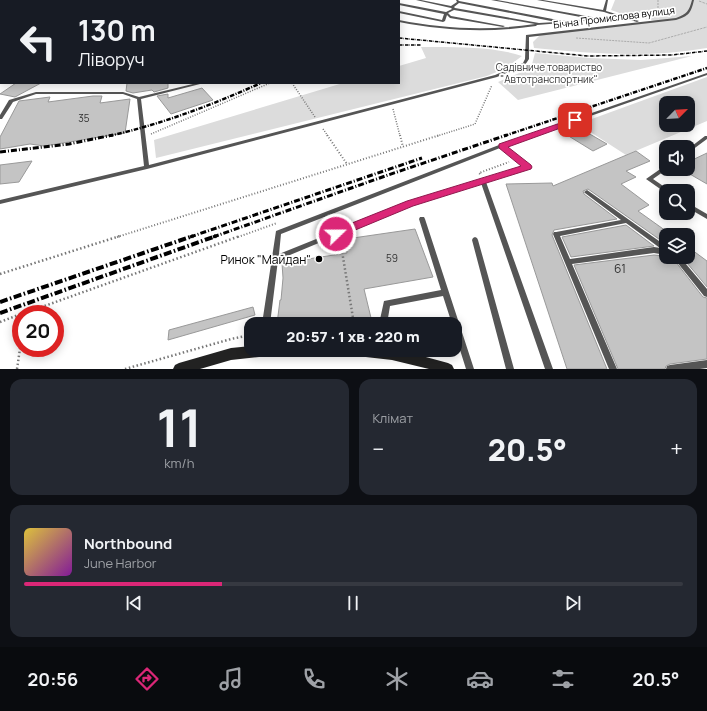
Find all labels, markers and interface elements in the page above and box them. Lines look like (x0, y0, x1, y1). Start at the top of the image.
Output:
street label: Бічна Промислова вулиця (553, 3, 675, 31)
text: 130 m (78, 11, 156, 49)
icon: left (12, 16, 64, 68)
text: Ліворуч (78, 47, 145, 71)
park label: Садівниче товариство "Автотранспортник" (496, 60, 602, 86)
north arrow (659, 96, 695, 132)
map controls (659, 96, 695, 264)
pin (558, 103, 592, 137)
icon: arrive (564, 109, 586, 131)
house number: 35 (78, 111, 90, 125)
button: sound (659, 140, 695, 176)
button: search (659, 184, 695, 220)
position arrow (315, 213, 357, 255)
button: layers (659, 228, 695, 264)
place label: Ринок "Майдан" (220, 251, 311, 268)
house number: 59 (386, 251, 398, 265)
marker: Ринок "Майдан" (314, 254, 324, 264)
house number: 61 (614, 260, 626, 277)
speed limit sign: 20 (12, 305, 64, 357)
text: 20:57 · 1 хв · 220 m (286, 326, 420, 347)
text: 11 (156, 392, 202, 463)
text: Клімат (373, 409, 413, 427)
text: 20.5° (488, 429, 567, 470)
text: − (373, 434, 384, 464)
text: + (670, 434, 683, 464)
text: km/h (164, 454, 194, 472)
text: Northbound (84, 533, 172, 554)
text: June Harbor (84, 554, 157, 572)
icon: previous (123, 592, 145, 614)
icon: pause (342, 592, 364, 614)
icon: next (562, 592, 584, 614)
icon: directions (133, 665, 161, 693)
icon: music (217, 665, 245, 693)
icon: phone (300, 665, 328, 693)
icon: climate (383, 665, 411, 693)
icon: car (466, 665, 494, 693)
icon: filters (549, 665, 577, 693)
text: 20:56 (28, 667, 78, 691)
text: 20.5° (633, 667, 679, 691)

